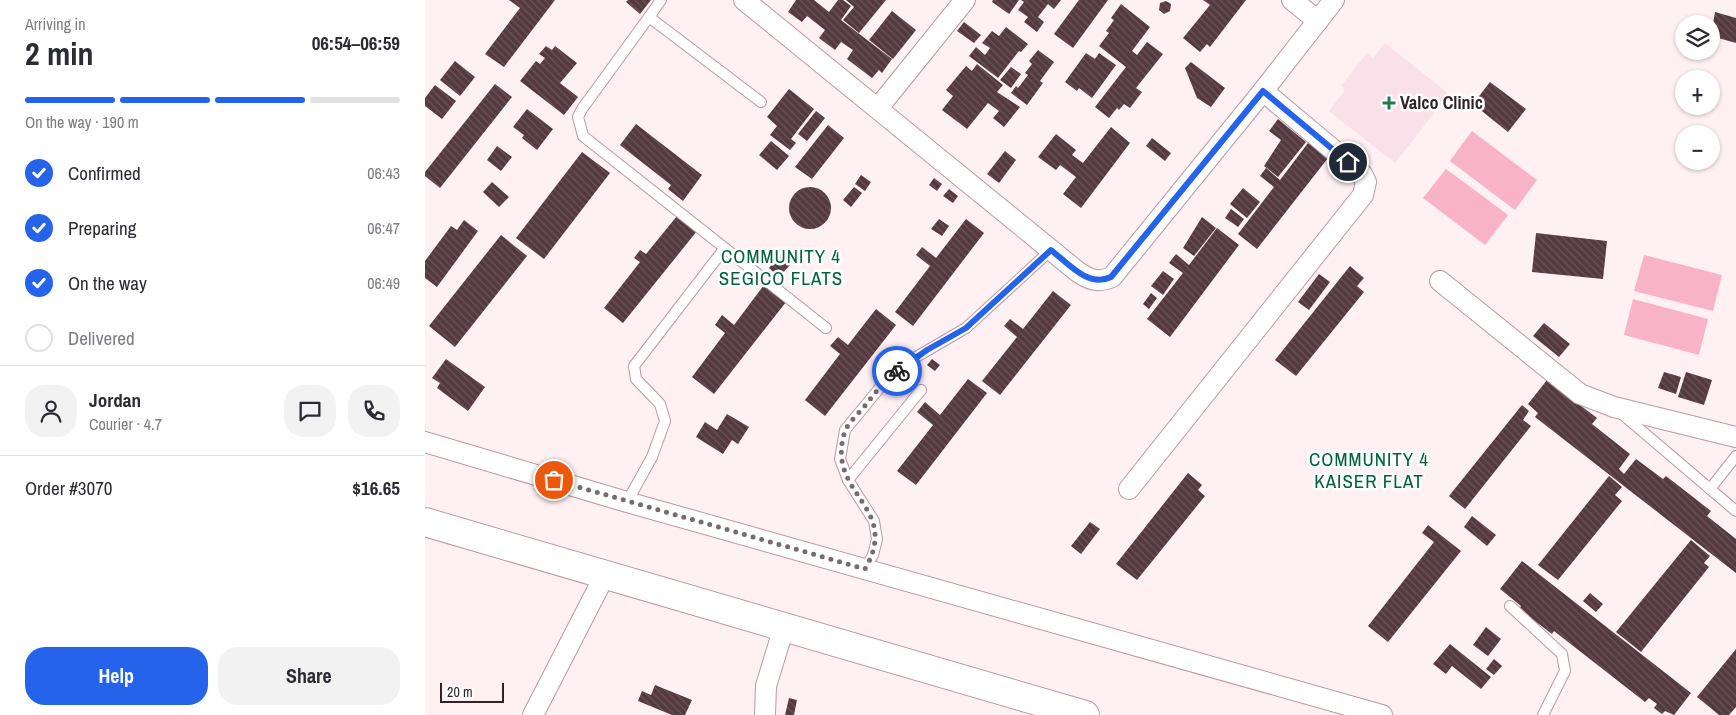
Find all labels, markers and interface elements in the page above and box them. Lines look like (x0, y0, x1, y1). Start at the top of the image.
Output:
text: Arriving in (25, 13, 86, 35)
map controls (1675, 15, 1720, 170)
button: layers (1675, 15, 1720, 60)
text: 06:54–06:59 (312, 30, 400, 56)
text: 2 min (25, 32, 94, 75)
button: + (1675, 70, 1720, 115)
place label: Valco Clinic (1400, 90, 1483, 115)
marker: Valco Clinic (1382, 96, 1396, 110)
text: On the way · 190 m (25, 111, 139, 133)
button: − (1675, 125, 1720, 170)
pin (1327, 141, 1369, 183)
icon: home (1334, 148, 1362, 176)
icon: check (25, 159, 53, 187)
text: Confirmed (68, 160, 141, 186)
text: 06:43 (367, 162, 400, 184)
icon: check (25, 214, 53, 242)
text: Preparing (68, 215, 136, 241)
text: 06:47 (367, 217, 400, 239)
district label: COMMUNITY 4 SEGICO FLATS (719, 243, 843, 291)
icon: check (25, 269, 53, 297)
text: On the way (68, 270, 147, 296)
text: 06:49 (367, 272, 400, 294)
text: Delivered (68, 325, 135, 351)
courier (872, 346, 922, 396)
icon: bike (883, 357, 911, 385)
button: person (25, 385, 77, 437)
button: chat (284, 385, 336, 437)
button: phone (348, 385, 400, 437)
text: Jordan (89, 387, 141, 413)
text: Courier · 4.7 (89, 413, 162, 435)
district label: COMMUNITY 4 KAISER FLAT (1309, 446, 1429, 494)
pin (533, 459, 575, 501)
icon: bag (540, 466, 568, 494)
text: Order #3070 (25, 475, 112, 501)
text: $16.65 (352, 475, 400, 501)
button: Help (25, 647, 208, 705)
button: Share (218, 647, 400, 705)
scale bar (440, 680, 504, 703)
text: 20 m (447, 683, 473, 701)

